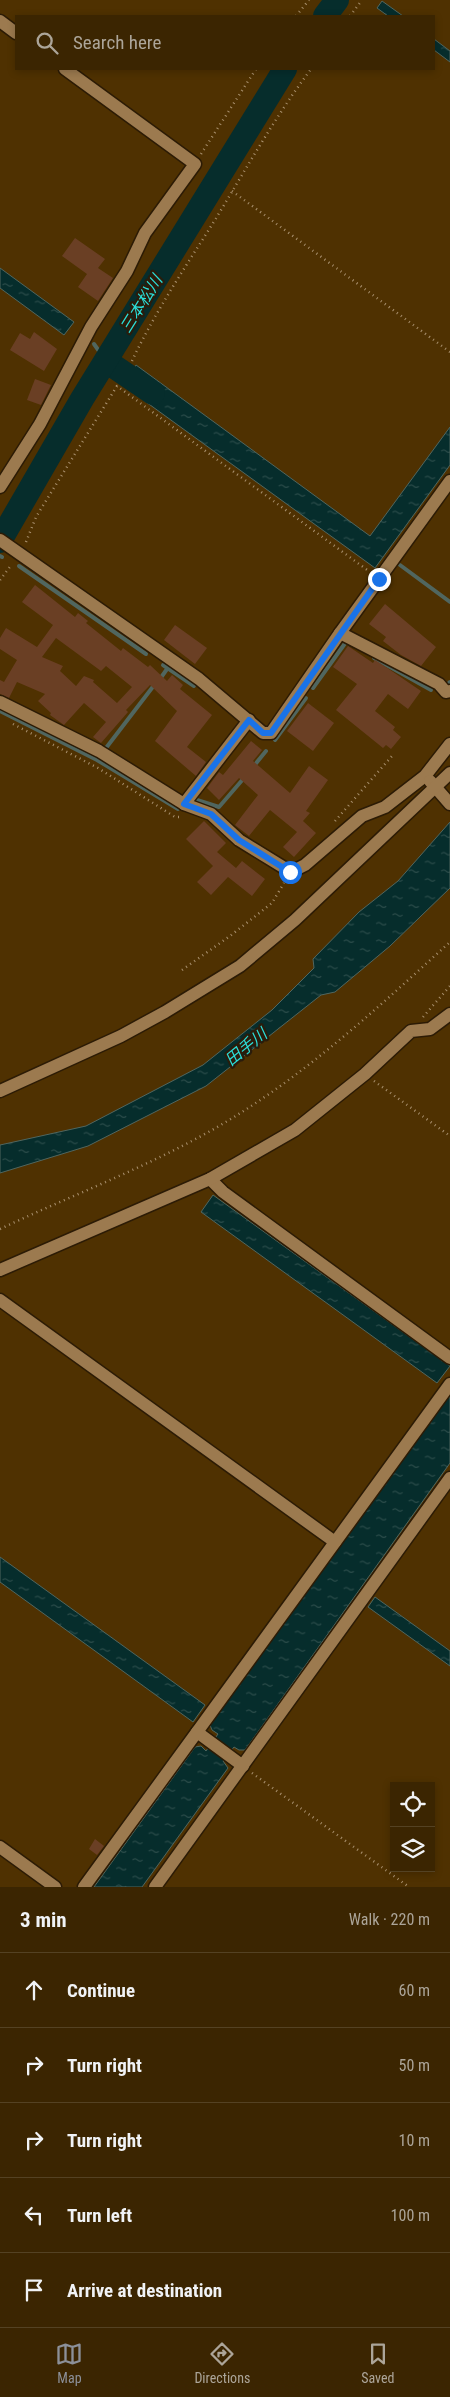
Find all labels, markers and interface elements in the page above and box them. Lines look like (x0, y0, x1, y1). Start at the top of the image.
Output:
search box (15, 15, 435, 70)
icon: search (33, 29, 61, 57)
text: Search here (73, 31, 161, 54)
water label: 三本松川 (116, 270, 167, 336)
route end (368, 568, 391, 591)
route start (279, 861, 302, 884)
water label: 田手川 (221, 1023, 272, 1069)
map controls (390, 1782, 435, 1872)
button: locate (390, 1782, 435, 1827)
button: layers (390, 1827, 435, 1872)
text: 3 min (20, 1908, 67, 1932)
text: Walk · 220 m (349, 1910, 430, 1929)
icon: ahead (20, 1976, 48, 2004)
text: Continue (67, 1979, 135, 2002)
text: 60 m (398, 1981, 430, 2000)
icon: right (20, 2051, 48, 2079)
text: Turn right (67, 2054, 142, 2077)
text: 50 m (398, 2056, 430, 2075)
icon: right (20, 2126, 48, 2154)
text: Turn right (67, 2129, 142, 2152)
text: 10 m (398, 2131, 430, 2150)
icon: left (20, 2201, 48, 2229)
text: Turn left (67, 2204, 132, 2227)
text: 100 m (391, 2206, 430, 2225)
icon: arrive (20, 2276, 48, 2304)
text: Arrive at destination (67, 2279, 222, 2302)
tab: Map (55, 2340, 83, 2386)
tab: Directions (194, 2340, 250, 2386)
tab: Saved (361, 2340, 395, 2386)

